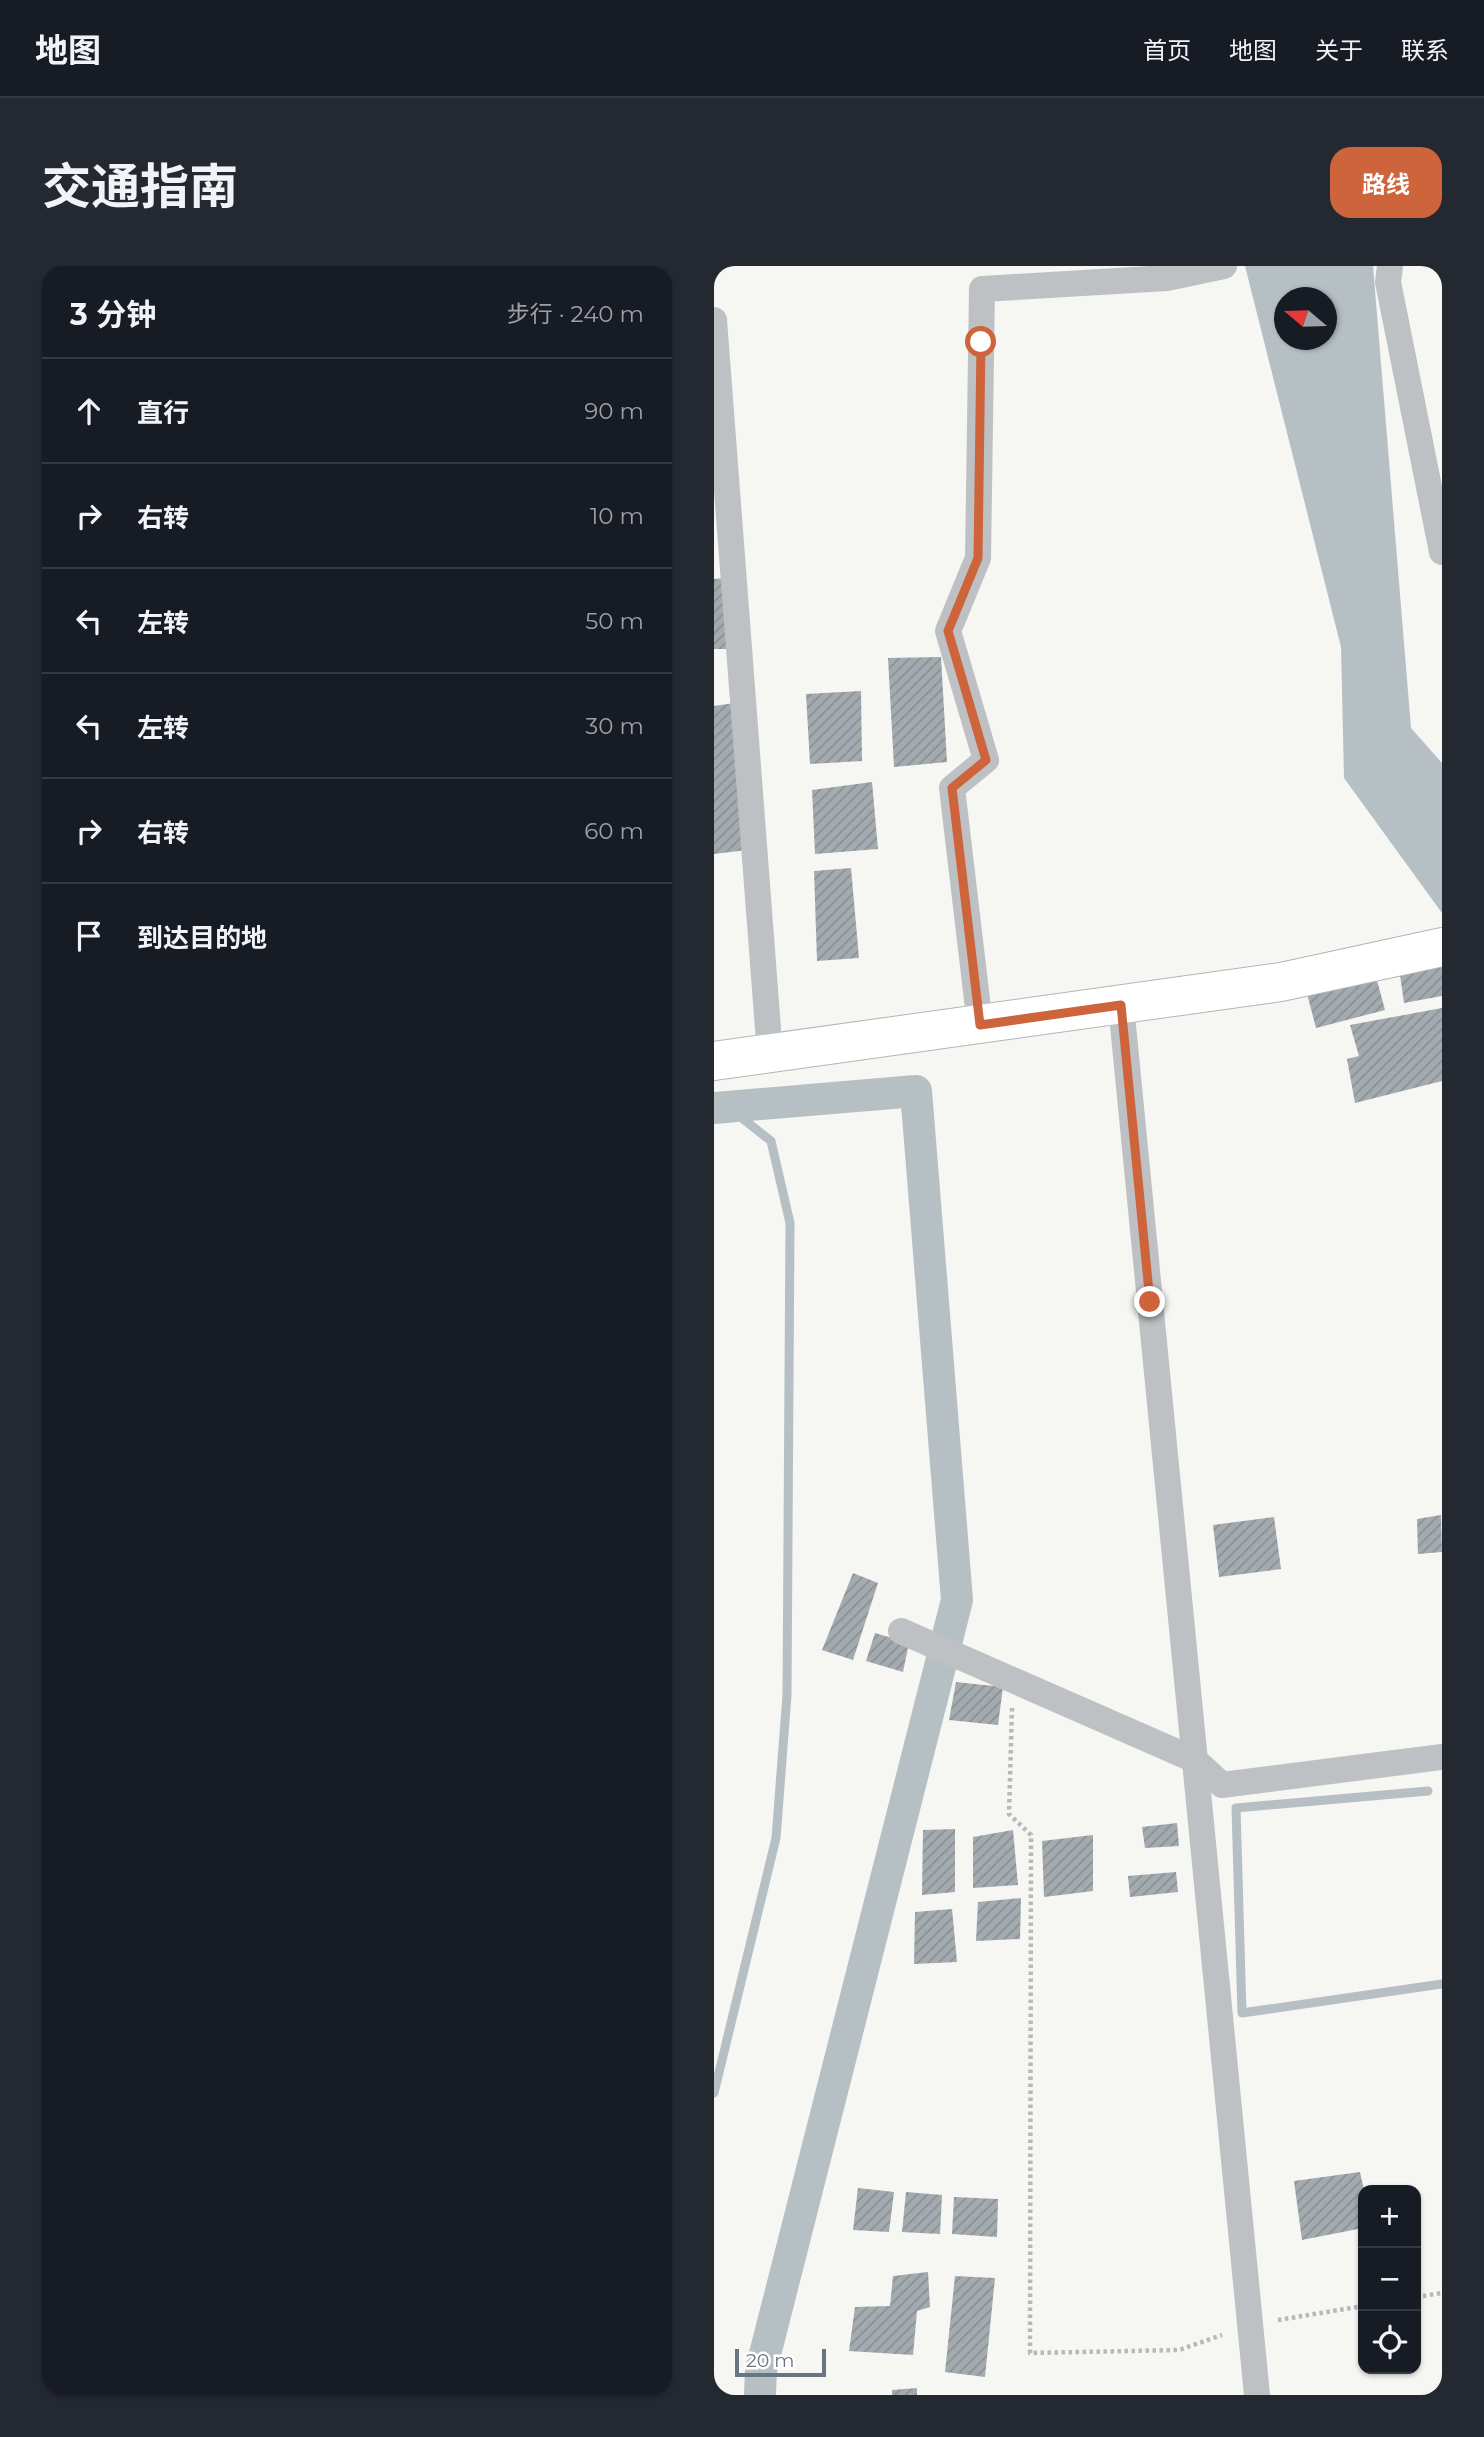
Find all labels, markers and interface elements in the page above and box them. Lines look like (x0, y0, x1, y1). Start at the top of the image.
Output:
text: 地图 (35, 30, 101, 70)
text: 首页 (1143, 36, 1191, 65)
text: 地图 (1229, 36, 1277, 65)
text: 关于 (1315, 36, 1363, 65)
text: 联系 (1401, 36, 1449, 65)
button: 路线 (1330, 147, 1442, 218)
text: 交通指南 (42, 157, 238, 216)
north arrow (1274, 287, 1337, 350)
text: 3 分钟 (70, 296, 156, 333)
text: 步行 · 240 m (507, 300, 644, 328)
route start (965, 326, 996, 357)
icon: ahead (70, 392, 108, 430)
text: 直行 (137, 397, 189, 429)
text: 90 m (584, 397, 644, 425)
icon: right (70, 497, 108, 535)
text: 右转 (137, 502, 189, 534)
text: 10 m (590, 502, 644, 530)
icon: left (70, 602, 108, 640)
text: 左转 (137, 607, 189, 639)
text: 50 m (585, 607, 644, 635)
icon: left (70, 707, 108, 745)
text: 左转 (137, 712, 189, 744)
text: 30 m (585, 712, 644, 740)
icon: right (70, 812, 108, 850)
text: 右转 (137, 817, 189, 849)
text: 60 m (584, 817, 644, 845)
icon: arrive (70, 917, 108, 955)
text: 到达目的地 (137, 922, 267, 954)
route end (1134, 1286, 1165, 1317)
map controls (1358, 2185, 1421, 2374)
button: + (1358, 2185, 1421, 2248)
button: − (1358, 2248, 1421, 2311)
button: locate (1358, 2311, 1421, 2374)
scale bar (735, 2346, 826, 2378)
text: 20 m (746, 2349, 794, 2372)

